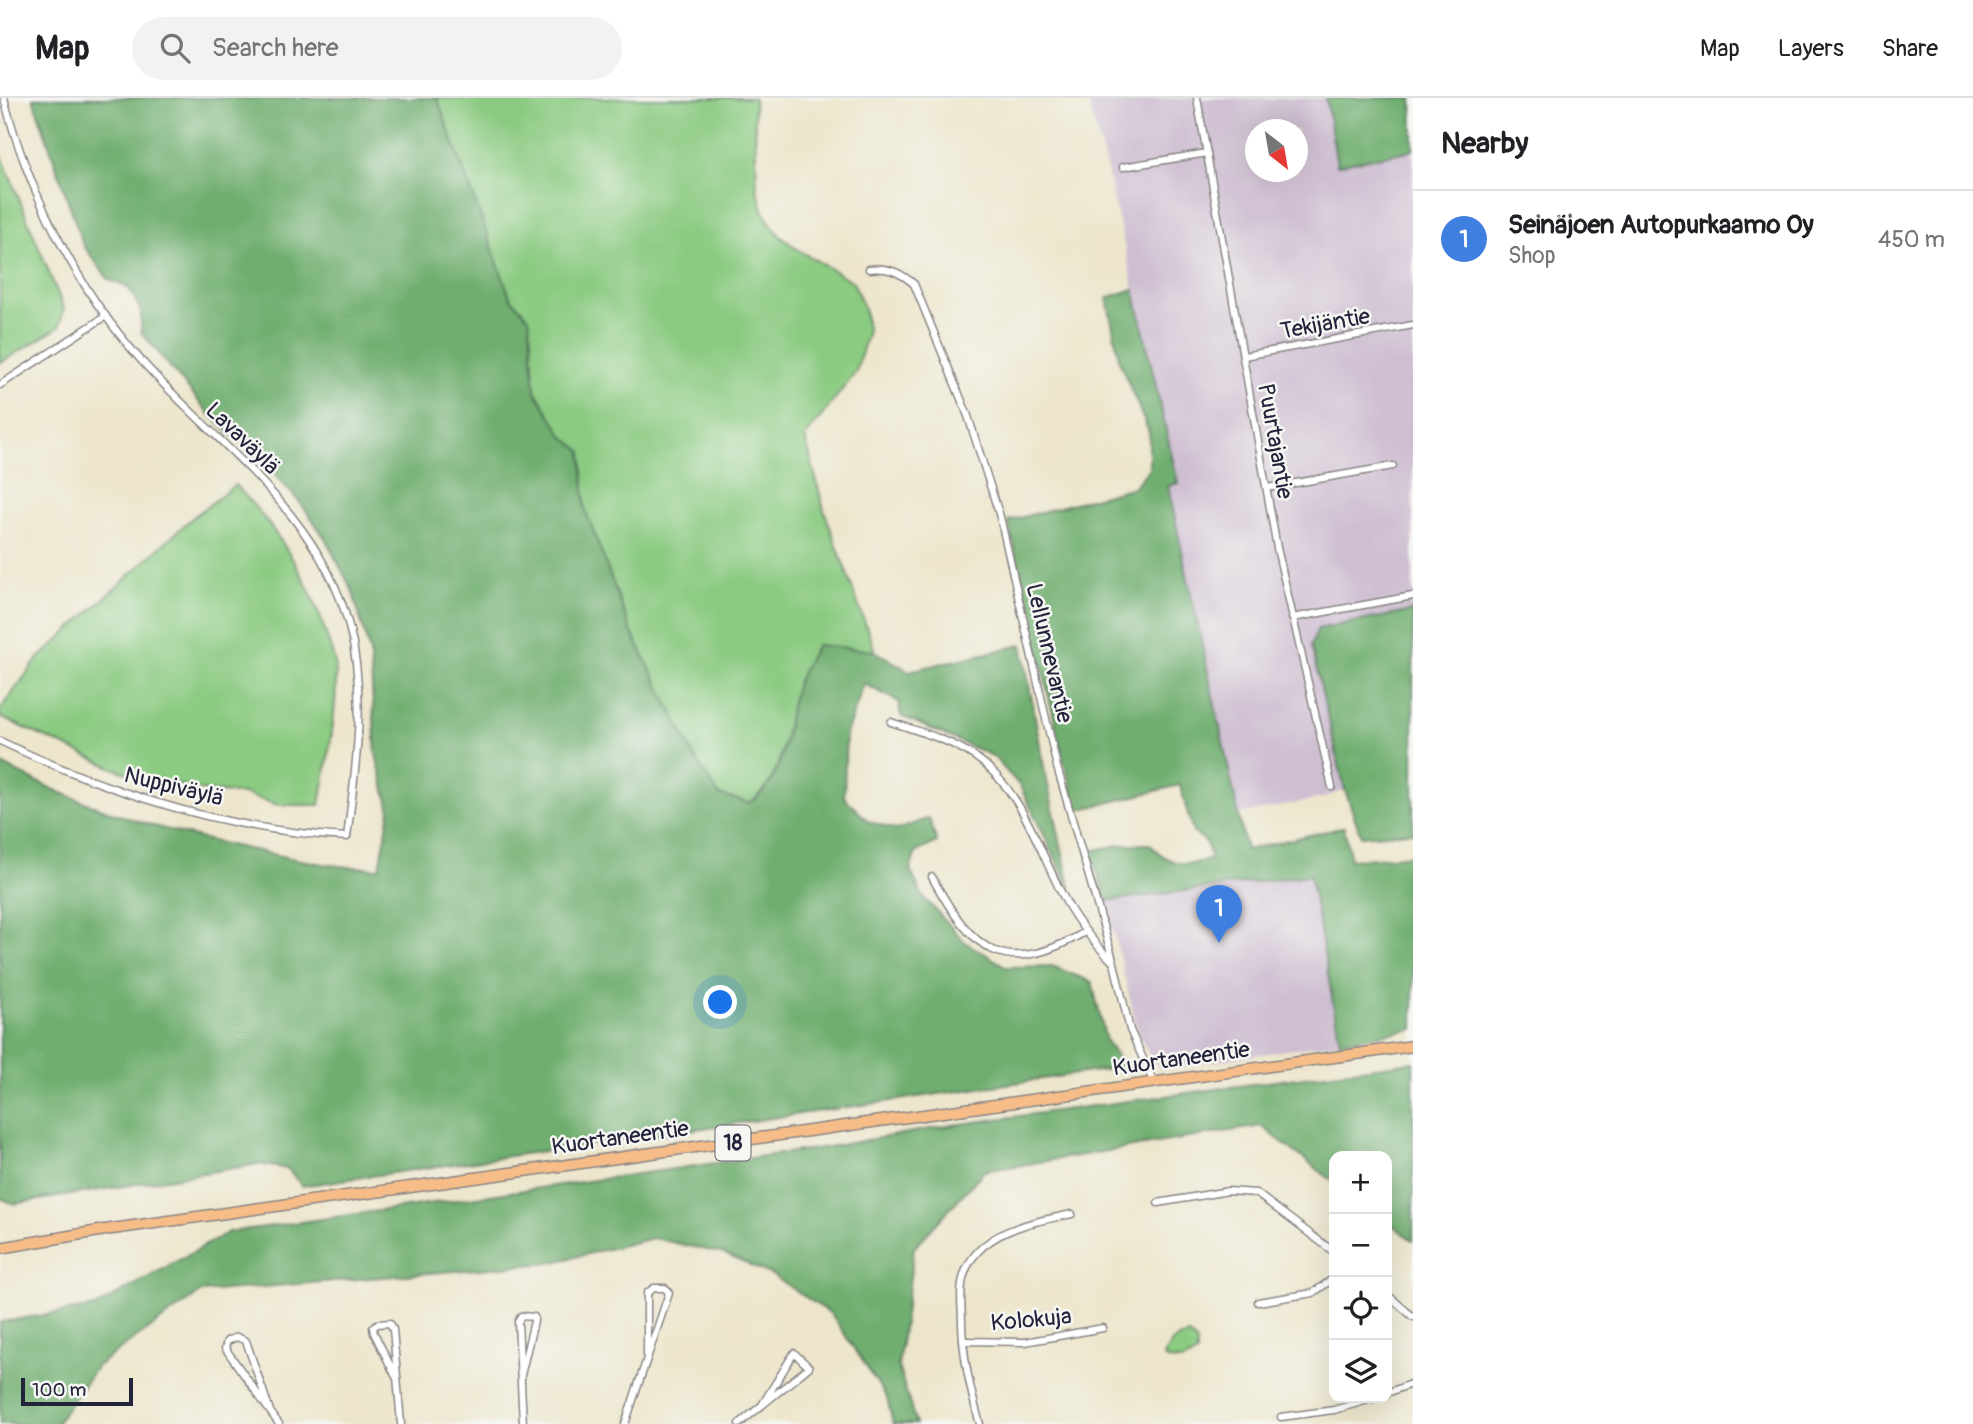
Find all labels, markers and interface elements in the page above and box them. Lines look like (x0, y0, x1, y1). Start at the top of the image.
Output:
search box (132, 17, 622, 80)
text: Map (35, 28, 90, 69)
icon: search (156, 29, 194, 67)
text: Search here (212, 32, 339, 64)
text: Map (1700, 34, 1740, 63)
text: Layers (1778, 34, 1844, 63)
text: Share (1882, 34, 1938, 63)
north arrow (1245, 119, 1308, 182)
text: Nearby (1441, 125, 1528, 162)
text: Seinäjoen Autopurkaamo Oy (1508, 209, 1814, 241)
text: 1 (1460, 225, 1469, 254)
text: 450 m (1878, 225, 1945, 254)
text: Shop (1508, 241, 1556, 270)
street label: Tekijäntie (1278, 301, 1373, 346)
street label: Puurtajantie (1251, 381, 1300, 502)
street label: Lavaväylä (199, 396, 286, 481)
street label: Lellunnevantie (1019, 581, 1080, 726)
street label: Nuppiväylä (121, 760, 226, 813)
pin: 1 (1196, 885, 1242, 943)
your location (703, 985, 737, 1019)
street label: Kuortaneentie (1111, 1034, 1252, 1082)
street label: Kuortaneentie (550, 1113, 691, 1161)
road number: 18 (716, 1126, 750, 1160)
map controls (1329, 1151, 1392, 1403)
button: + (1329, 1151, 1392, 1214)
button: − (1329, 1214, 1392, 1277)
button: locate (1329, 1277, 1392, 1340)
street label: Kolokuja (989, 1302, 1073, 1337)
button: layers (1329, 1340, 1392, 1403)
scale bar (21, 1375, 133, 1407)
text: 100 m (32, 1378, 86, 1402)

